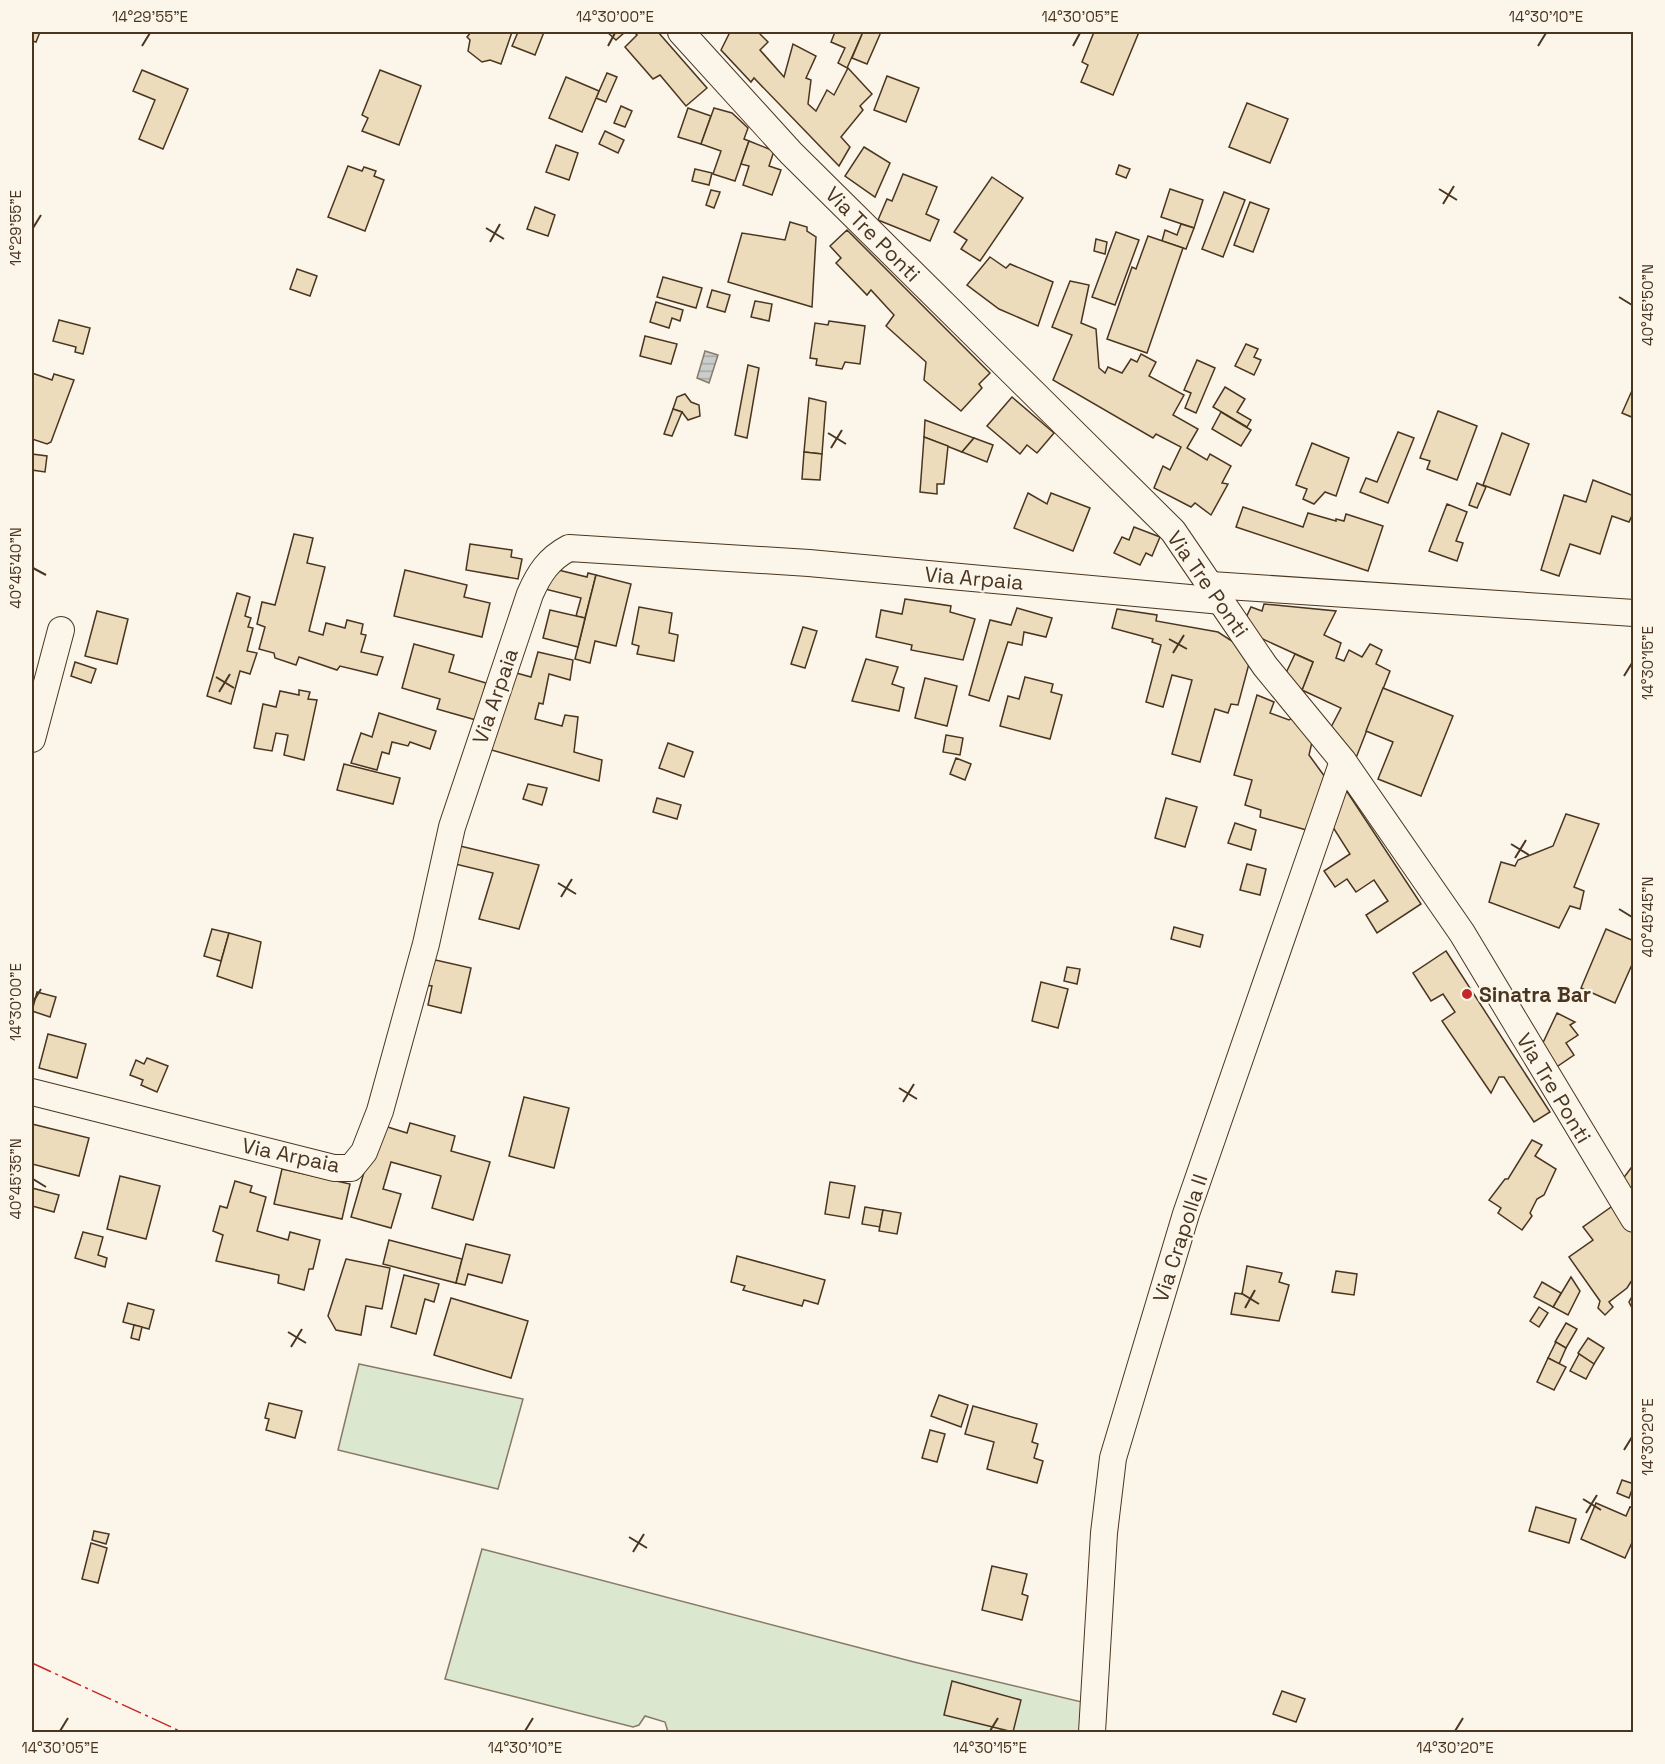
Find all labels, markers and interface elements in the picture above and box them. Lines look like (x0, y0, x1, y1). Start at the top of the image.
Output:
text: 14°29'55"E (112, 7, 188, 26)
text: 14°30'00"E (576, 7, 654, 26)
text: 14°30'05"E (1041, 7, 1119, 26)
text: 14°30'10"E (1509, 7, 1583, 26)
street label: Via Tre Ponti (820, 181, 926, 287)
text: 14°29'55"E (6, 190, 25, 266)
text: 40°45'50"N (1638, 264, 1657, 346)
street label: Via Tre Ponti (1161, 526, 1255, 642)
text: 40°45'40"N (6, 527, 25, 609)
street label: Via Arpaia (923, 560, 1025, 596)
text: 14°30'15"E (1638, 626, 1657, 700)
street label: Via Arpaia (466, 645, 524, 747)
text: 40°45'45"N (1638, 877, 1657, 957)
text: 14°30'00"E (6, 963, 25, 1041)
place label: Sinatra Bar (1479, 981, 1591, 1008)
marker: Sinatra Bar (1460, 987, 1474, 1001)
street label: Via Tre Ponti (1511, 1028, 1597, 1148)
street label: Via Arpaia (240, 1131, 342, 1179)
text: 40°45'35"N (6, 1138, 25, 1220)
street label: Via Crapolla II (1147, 1170, 1213, 1306)
text: 14°30'20"E (1638, 1398, 1657, 1476)
text: 14°30'05"E (21, 1738, 99, 1757)
text: 14°30'10"E (488, 1738, 562, 1757)
text: 14°30'15"E (953, 1738, 1027, 1757)
text: 14°30'20"E (1416, 1738, 1494, 1757)

